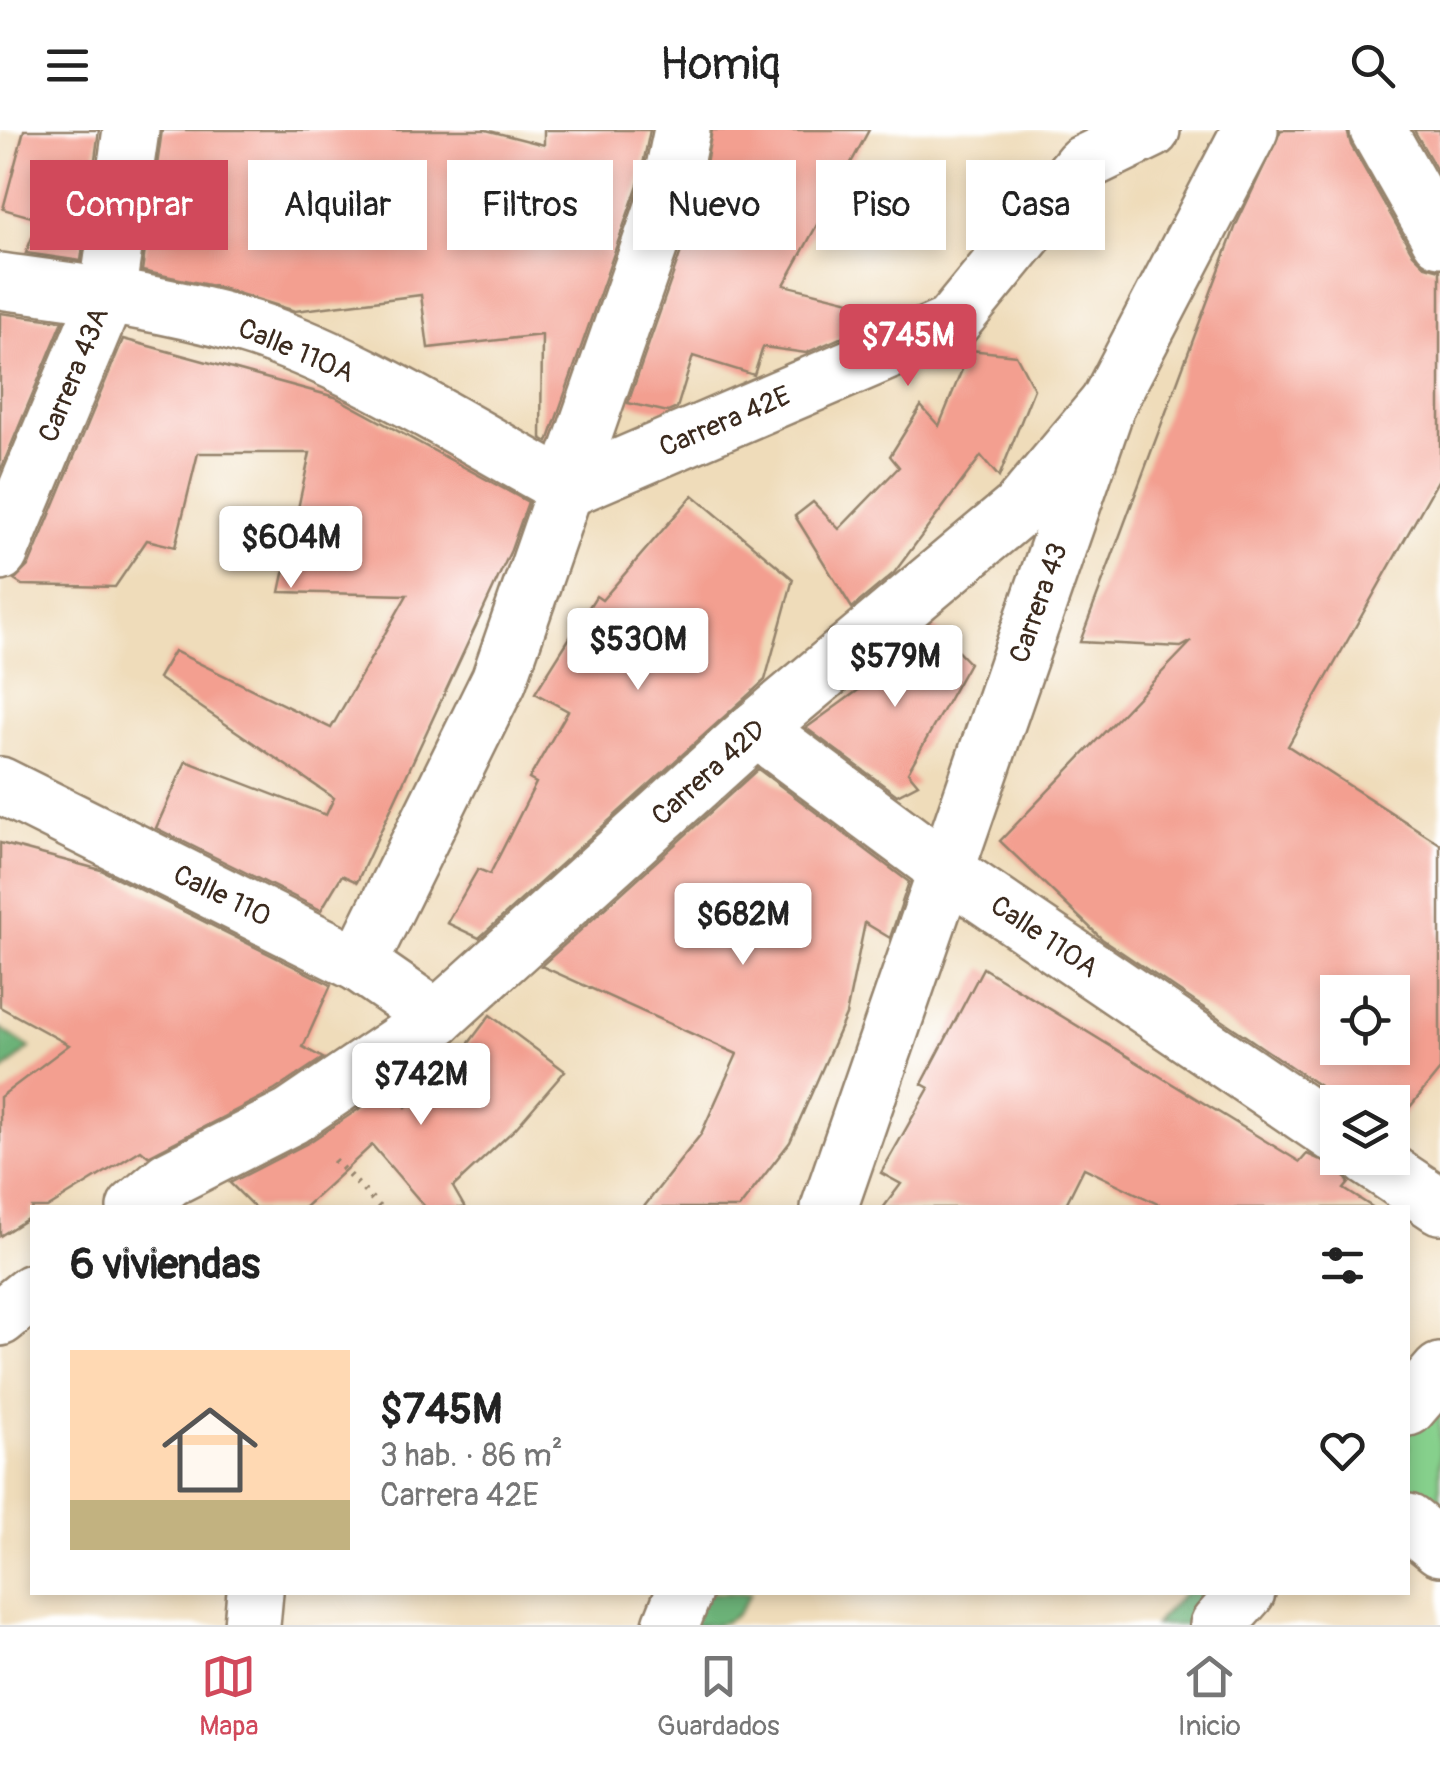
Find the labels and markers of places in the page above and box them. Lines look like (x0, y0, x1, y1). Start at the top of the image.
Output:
pin: $745M (838, 304, 978, 389)
pin: $604M (221, 506, 361, 591)
pin: $530M (568, 608, 708, 693)
pin: $579M (825, 625, 965, 710)
pin: $682M (673, 883, 813, 968)
pin: $742M (351, 1043, 491, 1128)

